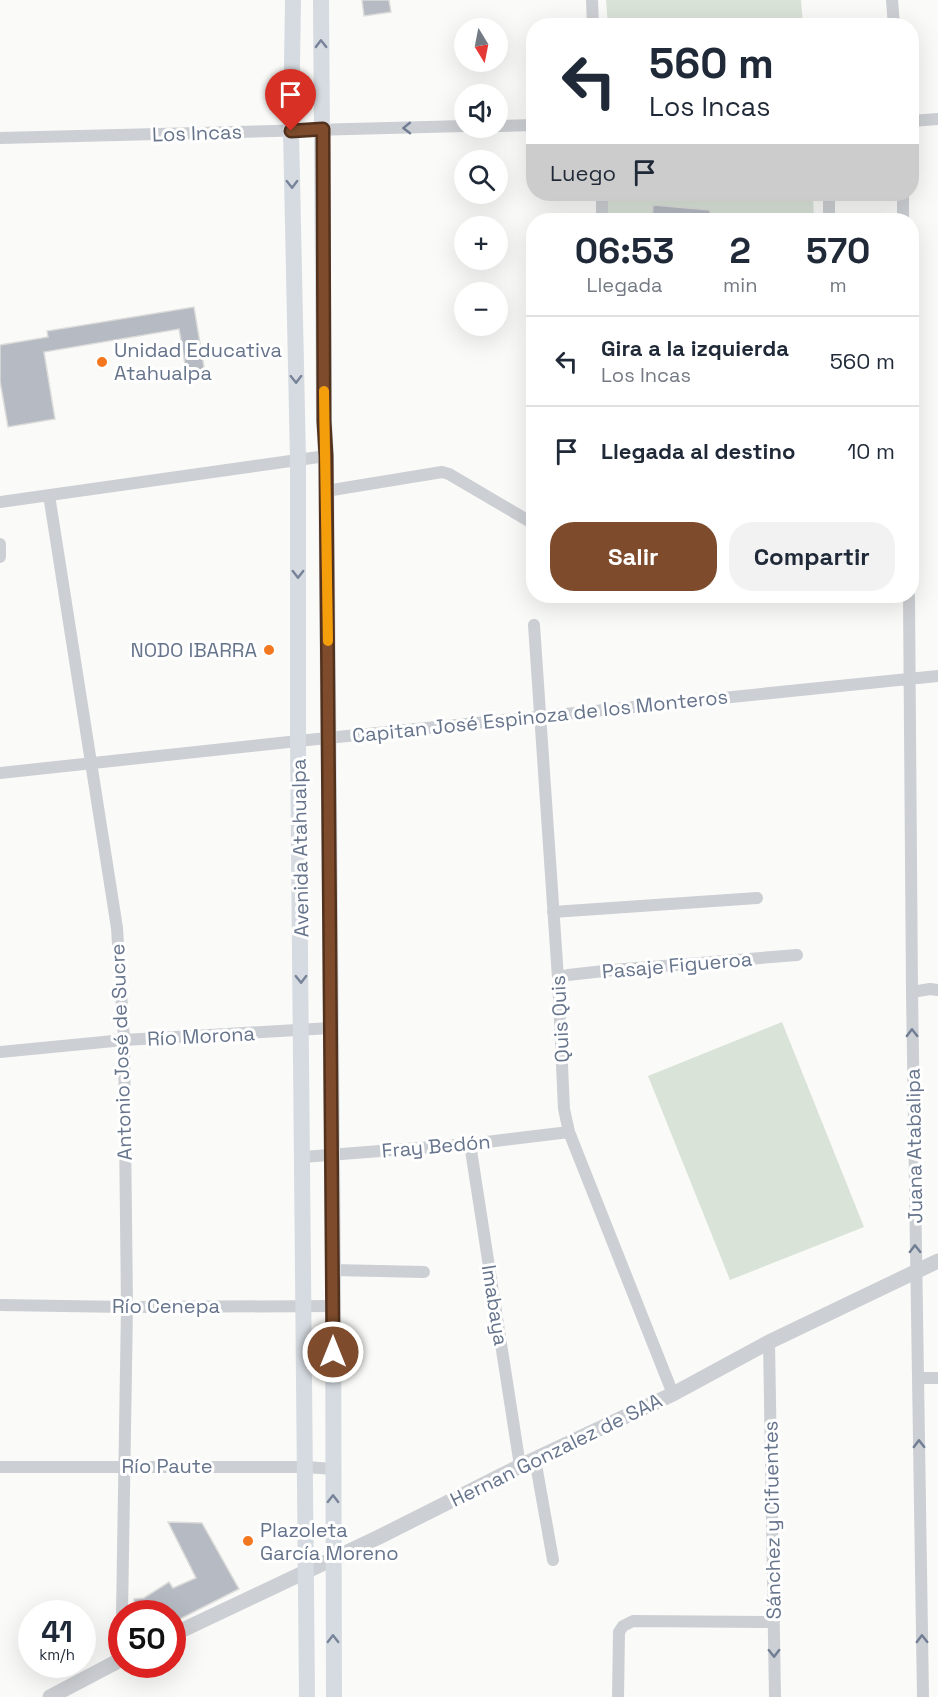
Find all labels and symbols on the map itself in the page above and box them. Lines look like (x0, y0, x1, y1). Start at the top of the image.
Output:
north arrow (454, 18, 508, 72)
one-way arrow (315, 40, 327, 49)
pin (265, 69, 316, 131)
street label: Los Incas (152, 118, 242, 148)
one-way arrow (402, 121, 411, 134)
one-way arrow (286, 180, 299, 189)
place label: Unidad Educativa Atahualpa (114, 337, 282, 386)
marker: Unidad Educativa Atahualpa (95, 355, 109, 369)
one-way arrow (290, 375, 302, 384)
one-way arrow (292, 570, 304, 579)
place label: NODO IBARRA (131, 637, 257, 663)
marker: NODO IBARRA (262, 643, 276, 657)
street label: Capitan José Espinoza de los Monteros (351, 683, 729, 749)
street label: Avenida Atahualpa (285, 758, 315, 938)
street label: Antonio José de Sucre (104, 943, 138, 1161)
street label: Pasaje Figueroa (601, 945, 753, 985)
one-way arrow (295, 975, 307, 984)
street label: Quis Quis (545, 975, 575, 1063)
street label: Río Morona (146, 1020, 256, 1052)
one-way arrow (906, 1028, 918, 1037)
street label: Juana Atabalipa (900, 1068, 928, 1224)
street label: Fray Bedón (380, 1128, 492, 1164)
one-way arrow (909, 1244, 921, 1253)
street label: Imabaya (476, 1263, 514, 1347)
street label: Río Cenepa (112, 1293, 220, 1319)
position arrow (301, 1320, 365, 1384)
street label: Hernan Gonzalez de SAA (446, 1387, 667, 1513)
street label: Sánchez y Cifuentes (757, 1421, 787, 1619)
one-way arrow (913, 1439, 925, 1448)
street label: Río Paute (122, 1453, 212, 1479)
one-way arrow (327, 1494, 340, 1503)
place label: Plazoleta García Moreno (260, 1517, 399, 1566)
marker: Plazoleta García Moreno (241, 1534, 255, 1548)
speed limit sign: 50 (108, 1600, 186, 1678)
one-way arrow (327, 1634, 339, 1643)
one-way arrow (916, 1634, 928, 1643)
one-way arrow (768, 1648, 781, 1657)

